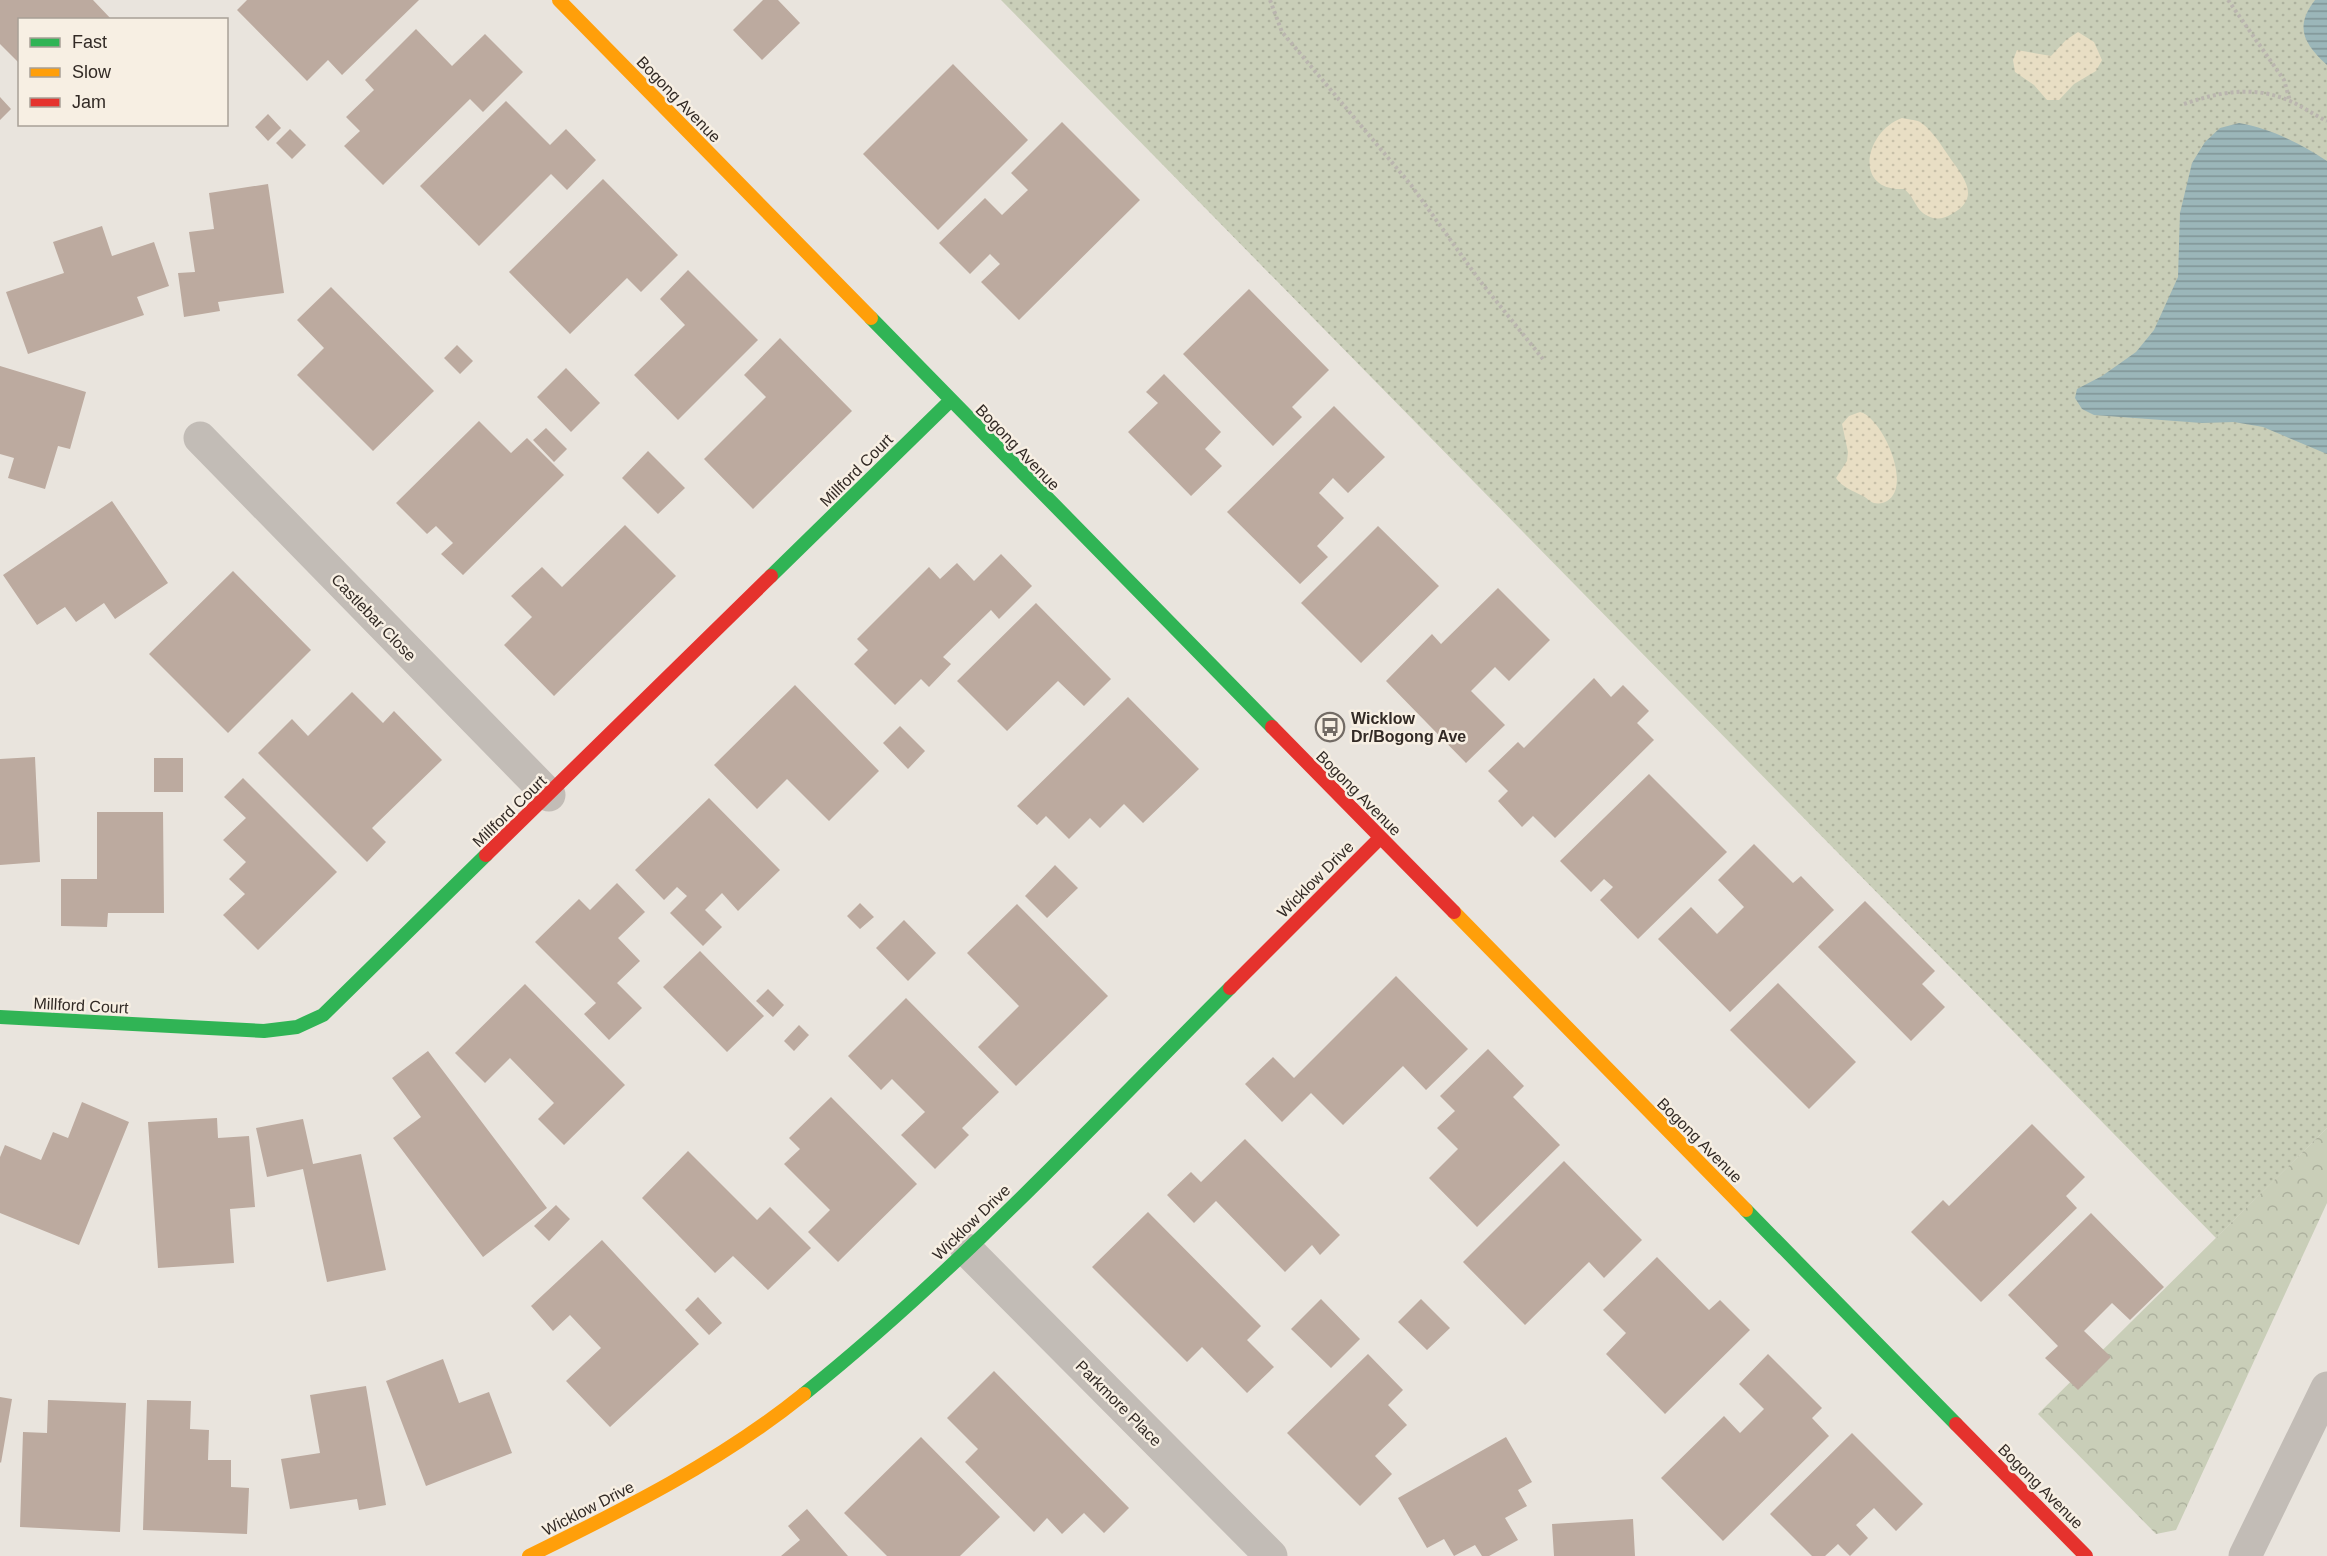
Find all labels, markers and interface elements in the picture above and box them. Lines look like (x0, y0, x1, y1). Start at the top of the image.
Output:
legend (18, 18, 228, 126)
text: Fast (72, 32, 107, 52)
street label: Bogong Avenue (633, 53, 724, 146)
text: Slow (72, 62, 112, 82)
text: Jam (72, 92, 106, 112)
street label: Bogong Avenue (972, 401, 1063, 494)
street label: Millford Court (817, 430, 896, 510)
street label: Castlebar Close (328, 571, 419, 664)
place label: Wicklow Dr/Bogong Ave (1351, 710, 1466, 745)
bus stop icon: Wicklow Dr/Bogong Ave (1314, 711, 1346, 743)
street label: Bogong Avenue (1313, 747, 1405, 839)
street label: Millford Court (469, 772, 550, 851)
street label: Wicklow Drive (1274, 838, 1357, 921)
street label: Millford Court (33, 995, 129, 1017)
street label: Bogong Avenue (1654, 1094, 1746, 1186)
street label: Wicklow Drive (929, 1181, 1013, 1263)
street label: Parkmore Place (1072, 1357, 1165, 1450)
street label: Bogong Avenue (1995, 1440, 2087, 1532)
street label: Wicklow Drive (540, 1478, 637, 1539)

